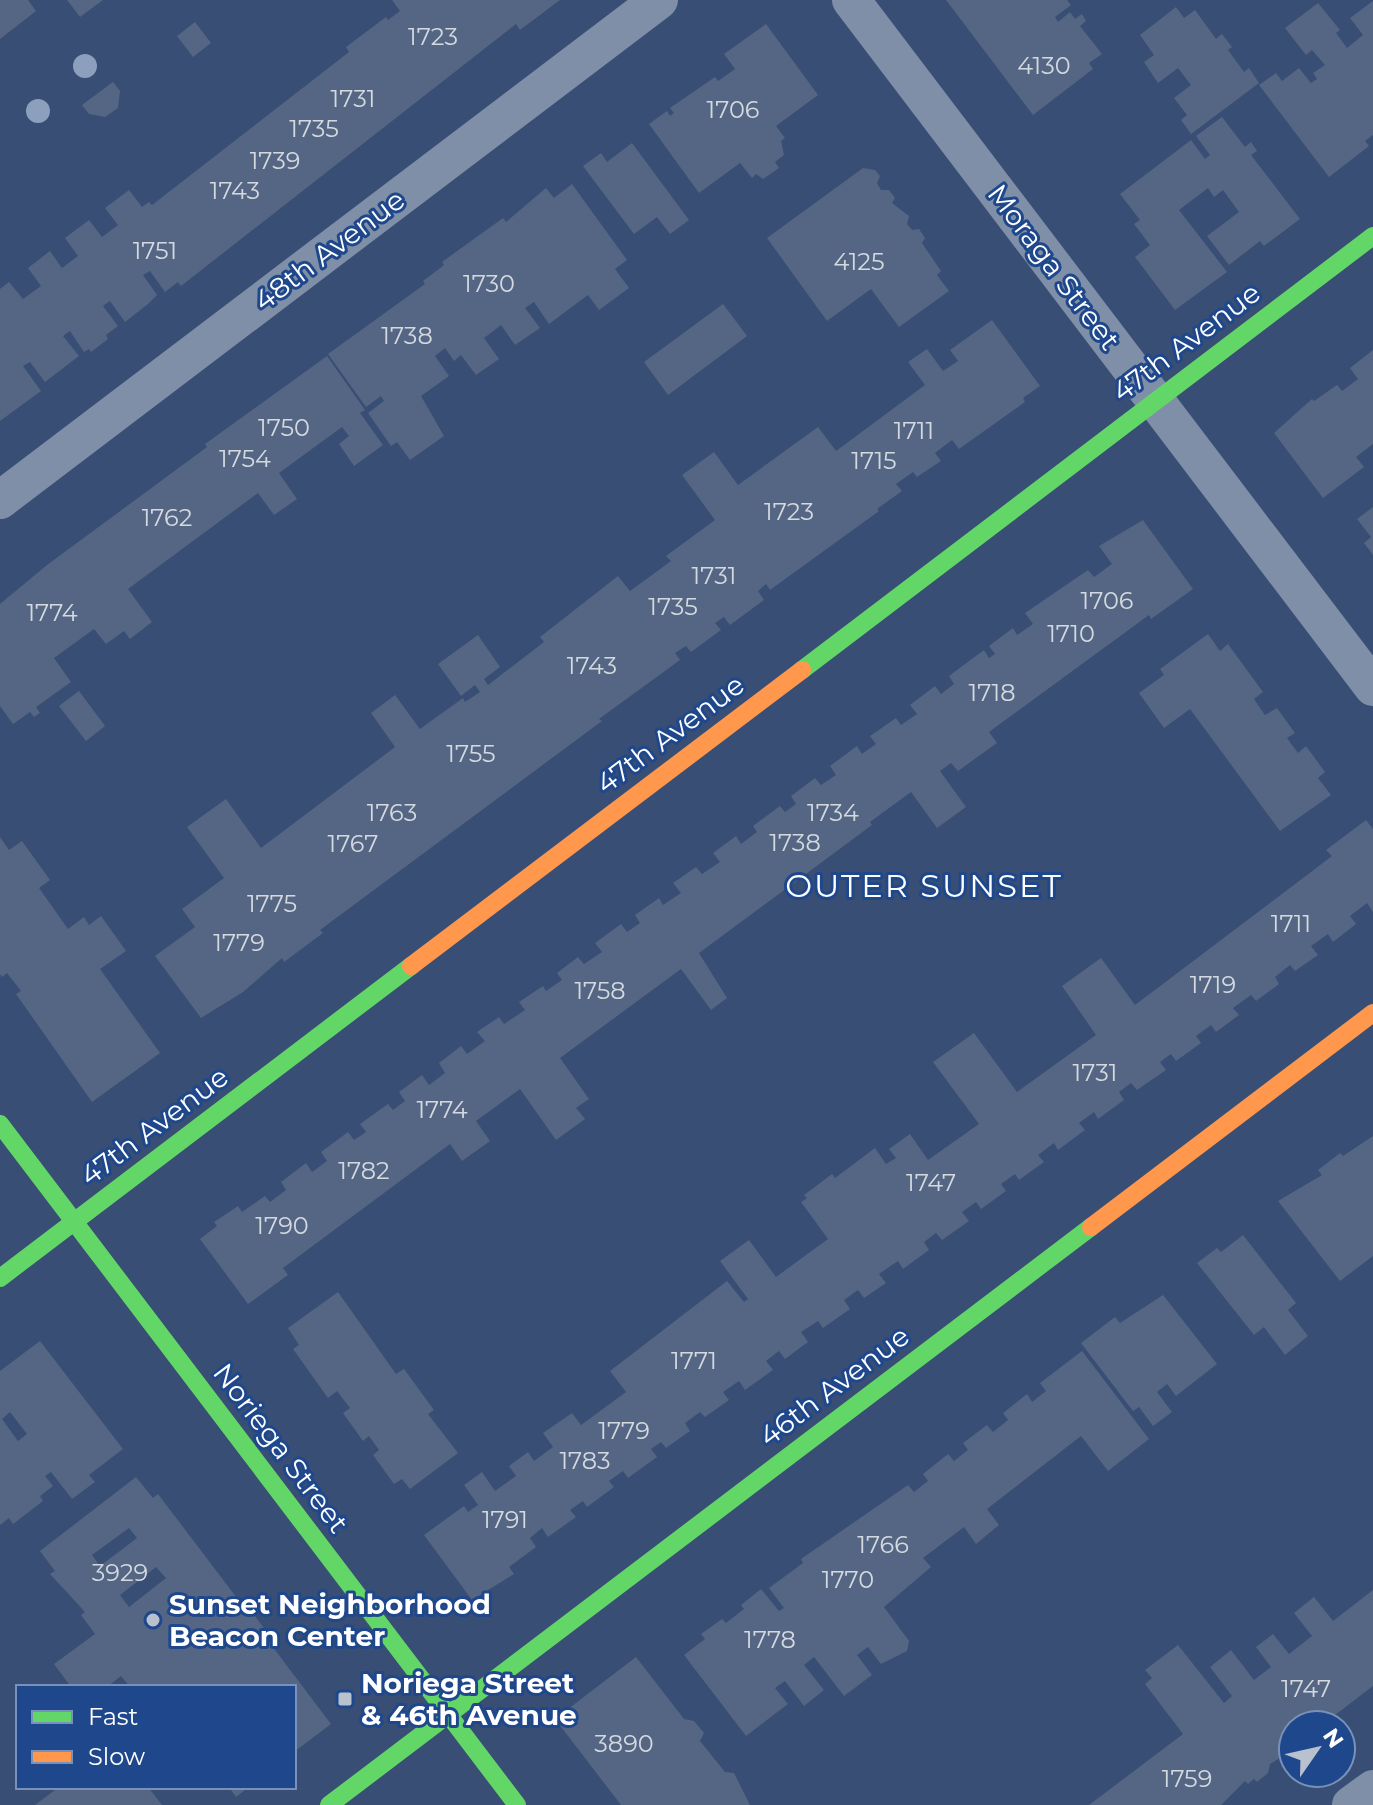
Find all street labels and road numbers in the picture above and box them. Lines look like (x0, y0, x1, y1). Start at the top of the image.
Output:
street label: Moraga Street (981, 177, 1127, 357)
street label: 48th Avenue (247, 182, 411, 318)
street label: 47th Avenue (1105, 275, 1267, 409)
street label: 47th Avenue (589, 667, 751, 801)
street label: 47th Avenue (73, 1059, 235, 1193)
street label: 46th Avenue (752, 1319, 916, 1453)
street label: Noriega Street (206, 1357, 356, 1539)

